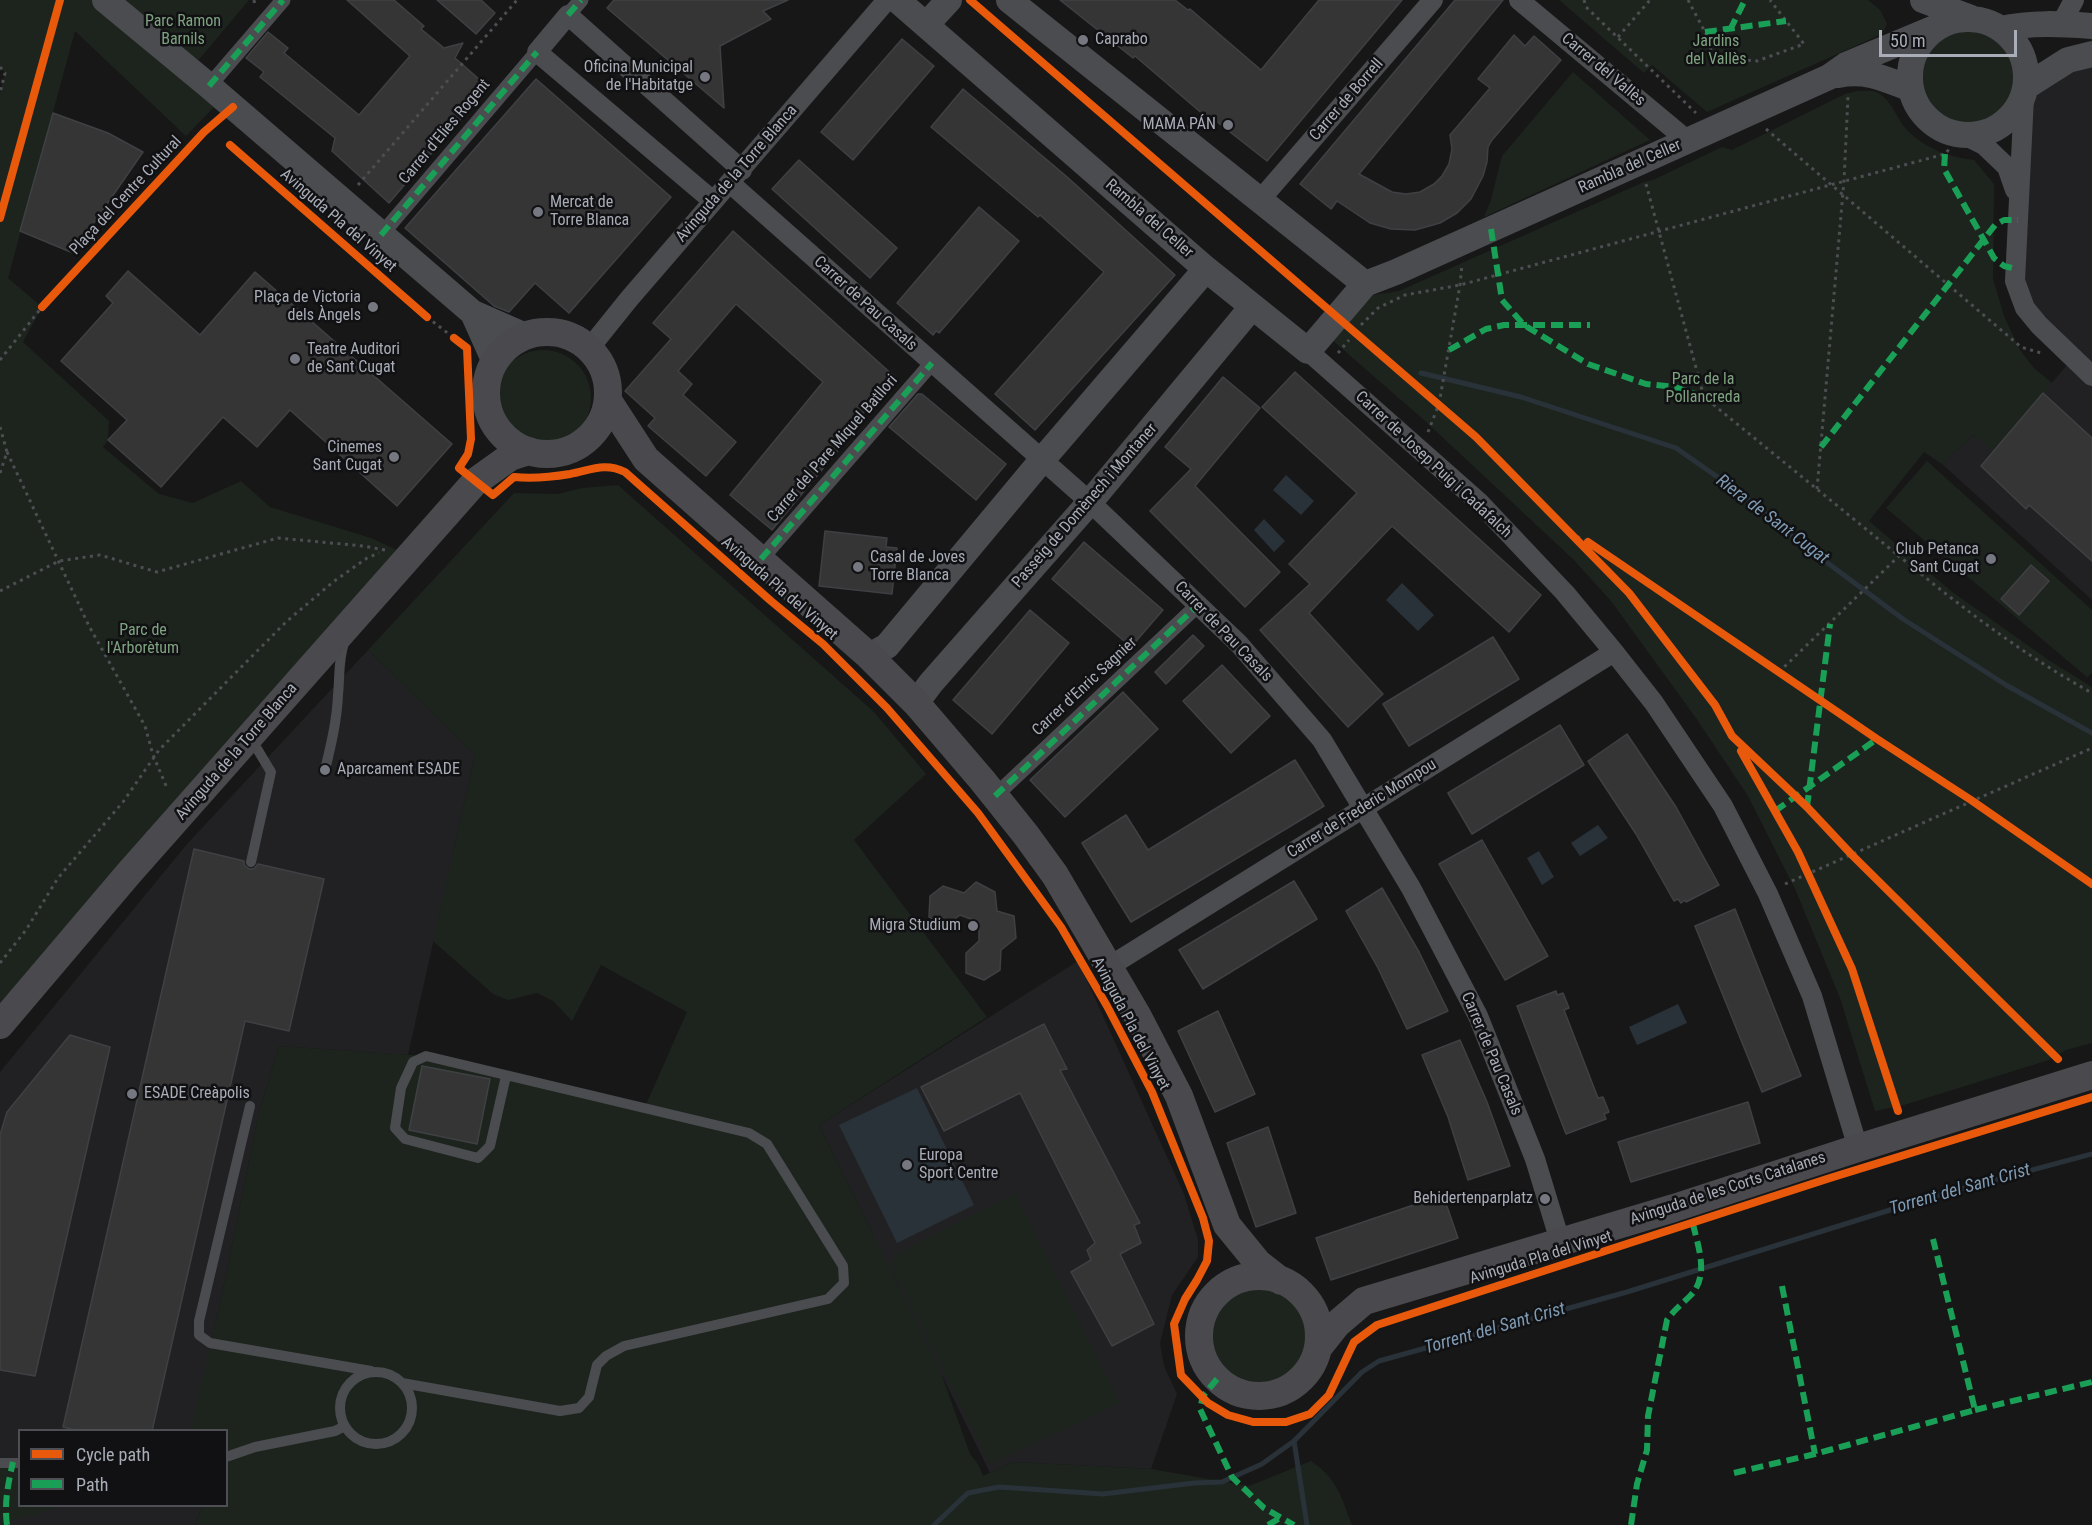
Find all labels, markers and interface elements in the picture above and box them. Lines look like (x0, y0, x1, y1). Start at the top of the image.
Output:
park label: Parc Ramon Barnils (145, 12, 221, 50)
scale bar (1882, 18, 2020, 56)
street label: Carrer del Vallès (1557, 29, 1649, 111)
place label: Caprabo (1095, 30, 1148, 50)
text: 50 m (1890, 30, 1925, 51)
park label: Jardins del Vallès (1685, 32, 1747, 70)
marker: Caprabo (1076, 33, 1090, 47)
street label: Carrer de Borrell (1306, 55, 1388, 145)
place label: Oficina Municipal de l'Habitatge (584, 58, 693, 96)
marker: Oficina Municipal de l'Habitatge (698, 70, 712, 84)
street label: Carrer d'Elies Rogent (395, 76, 495, 188)
street label: Avinguda de la Torre Blanca (672, 102, 802, 246)
place label: MAMA PÁN (1142, 115, 1216, 135)
marker: MAMA PÁN (1221, 118, 1235, 132)
street label: Plaça del Centre Cultural (66, 133, 186, 259)
street label: Rambla del Celler (1576, 136, 1684, 198)
street label: Avinguda Pla del Vinyet (276, 165, 400, 277)
street label: Rambla del Celler (1101, 176, 1197, 262)
place label: Mercat de Torre Blanca (550, 193, 629, 231)
marker: Mercat de Torre Blanca (531, 205, 545, 219)
street label: Carrer de Pau Casals (810, 253, 920, 355)
place label: Plaça de Victoria dels Àngels (254, 288, 361, 326)
marker: Plaça de Victoria dels Àngels (366, 300, 380, 314)
place label: Teatre Auditori de Sant Cugat (307, 340, 400, 378)
marker: Teatre Auditori de Sant Cugat (288, 352, 302, 366)
park label: Parc de la Pollancreda (1666, 370, 1740, 408)
street label: Carrer del Pare Miquel Batllori (764, 371, 902, 527)
street label: Carrer de Josep Puig i Cadafalch (1351, 388, 1515, 542)
street label: Passeig de Domènech i Montaner (1008, 420, 1162, 592)
place label: Cinemes Sant Cugat (313, 438, 382, 476)
marker: Cinemes Sant Cugat (387, 450, 401, 464)
water label: Riera de Sant Cugat (1711, 471, 1833, 569)
street label: Avinguda Pla del Vinyet (717, 533, 841, 645)
place label: Club Petanca Sant Cugat (1895, 540, 1979, 578)
place label: Casal de Joves Torre Blanca (870, 548, 965, 586)
marker: Club Petanca Sant Cugat (1984, 552, 1998, 566)
marker: Casal de Joves Torre Blanca (851, 560, 865, 574)
street label: Carrer de Pau Casals (1170, 578, 1276, 686)
park label: Parc de l'Arborètum (107, 621, 179, 659)
street label: Carrer d'Enric Sagnier (1029, 634, 1141, 740)
street label: Avinguda de la Torre Blanca (172, 680, 302, 824)
street label: Carrer de Frederic Mompou (1284, 755, 1440, 863)
place label: Aparcament ESADE (337, 760, 460, 780)
marker: Aparcament ESADE (318, 763, 332, 777)
place label: Migra Studium (869, 916, 961, 936)
marker: Migra Studium (966, 919, 980, 933)
street label: Avinguda Pla del Vinyet (1087, 954, 1173, 1094)
street label: Carrer de Pau Casals (1456, 989, 1526, 1119)
place label: ESADE Creàpolis (144, 1084, 250, 1104)
marker: ESADE Creàpolis (125, 1087, 139, 1101)
place label: Europa Sport Centre (919, 1146, 998, 1184)
street label: Avinguda de les Corts Catalanes (1628, 1148, 1828, 1230)
marker: Europa Sport Centre (900, 1158, 914, 1172)
water label: Torrent del Sant Crist (1887, 1160, 2033, 1220)
place label: Behidertenparplatz (1413, 1189, 1533, 1209)
marker: Behidertenparplatz (1538, 1192, 1552, 1206)
street label: Avinguda Pla del Vinyet (1468, 1227, 1614, 1289)
water label: Torrent del Sant Crist (1422, 1299, 1568, 1359)
legend (18, 1429, 228, 1507)
text: Cycle path (76, 1444, 150, 1465)
text: Path (76, 1474, 109, 1495)

